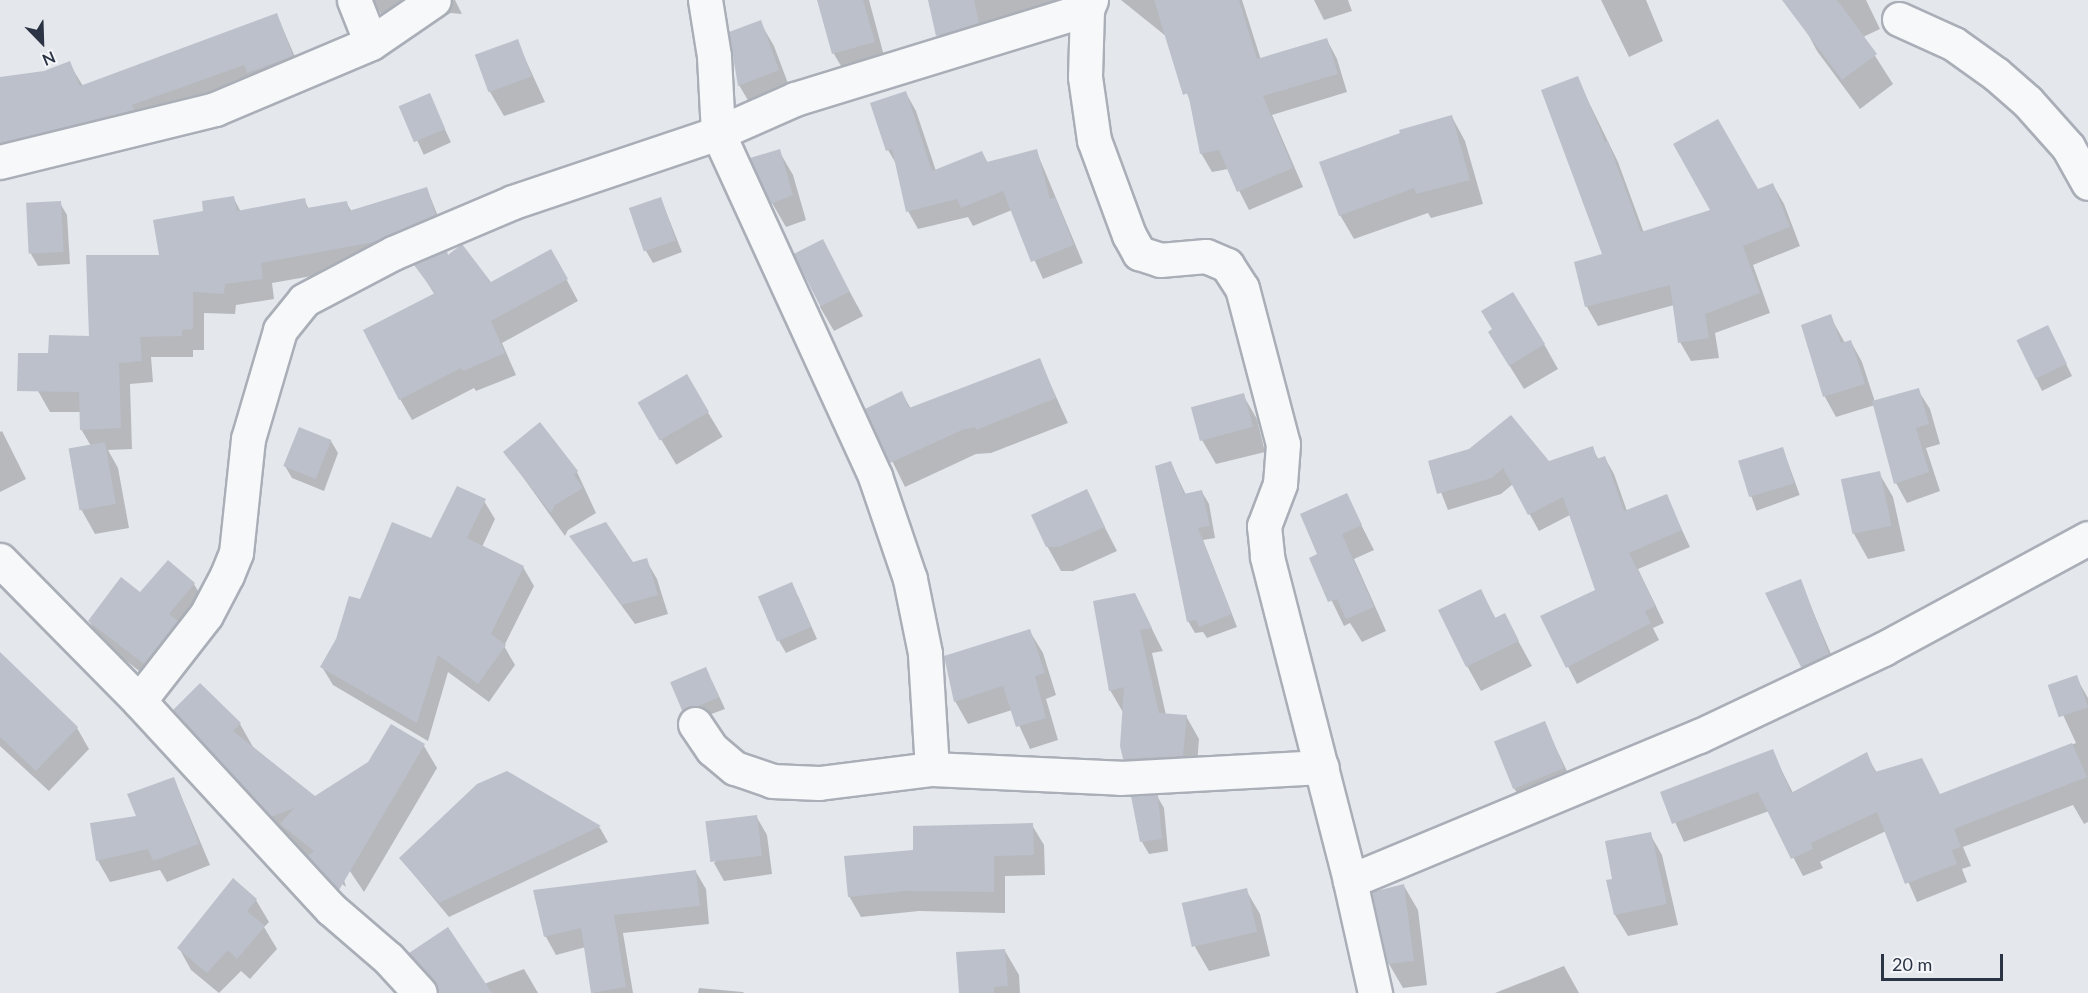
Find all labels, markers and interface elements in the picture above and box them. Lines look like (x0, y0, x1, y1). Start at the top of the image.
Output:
north arrow (12, 12, 72, 72)
text: N (40, 48, 59, 70)
scale bar (1884, 942, 2006, 980)
text: 20 m (1892, 953, 1932, 975)

